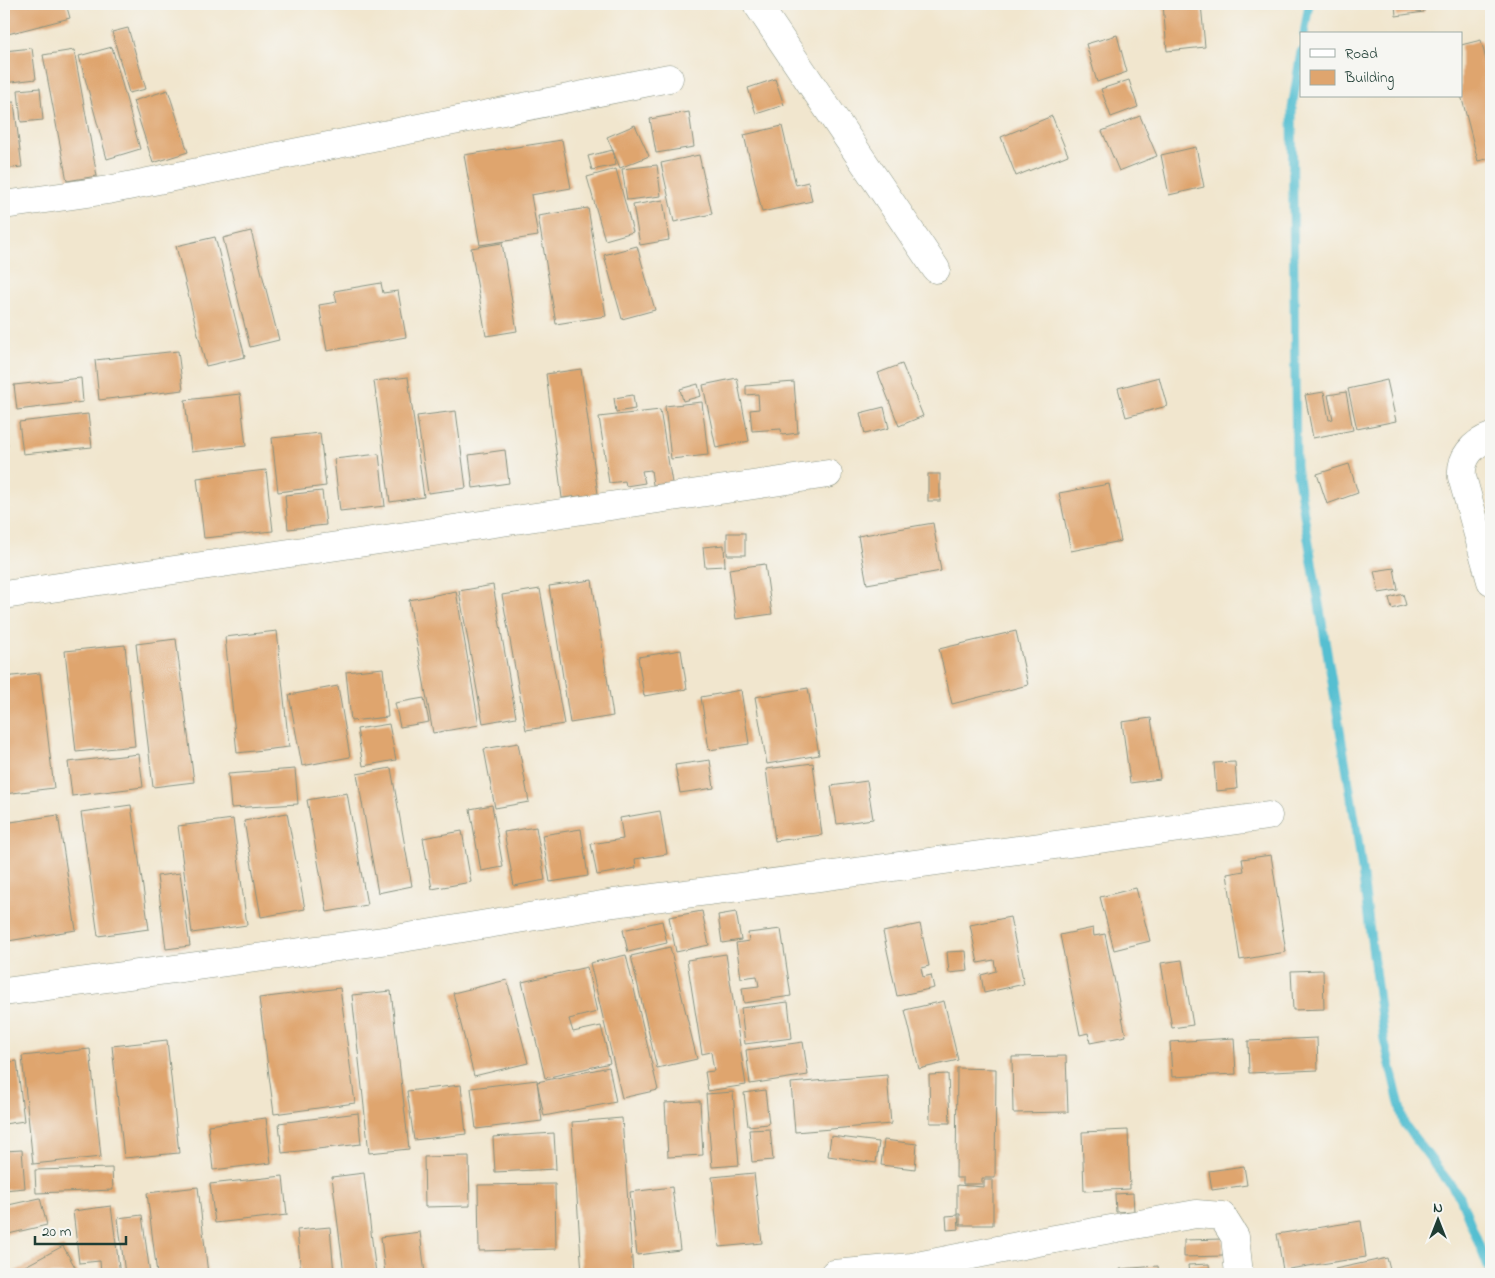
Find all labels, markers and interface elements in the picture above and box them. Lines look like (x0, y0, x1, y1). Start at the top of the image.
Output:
legend (1300, 32, 1462, 98)
text: Road (1345, 43, 1378, 65)
text: Building (1344, 67, 1394, 90)
north arrow (1412, 1196, 1462, 1246)
text: N (1433, 1198, 1443, 1219)
scale bar (35, 1213, 126, 1245)
text: 20 m (42, 1221, 72, 1243)

